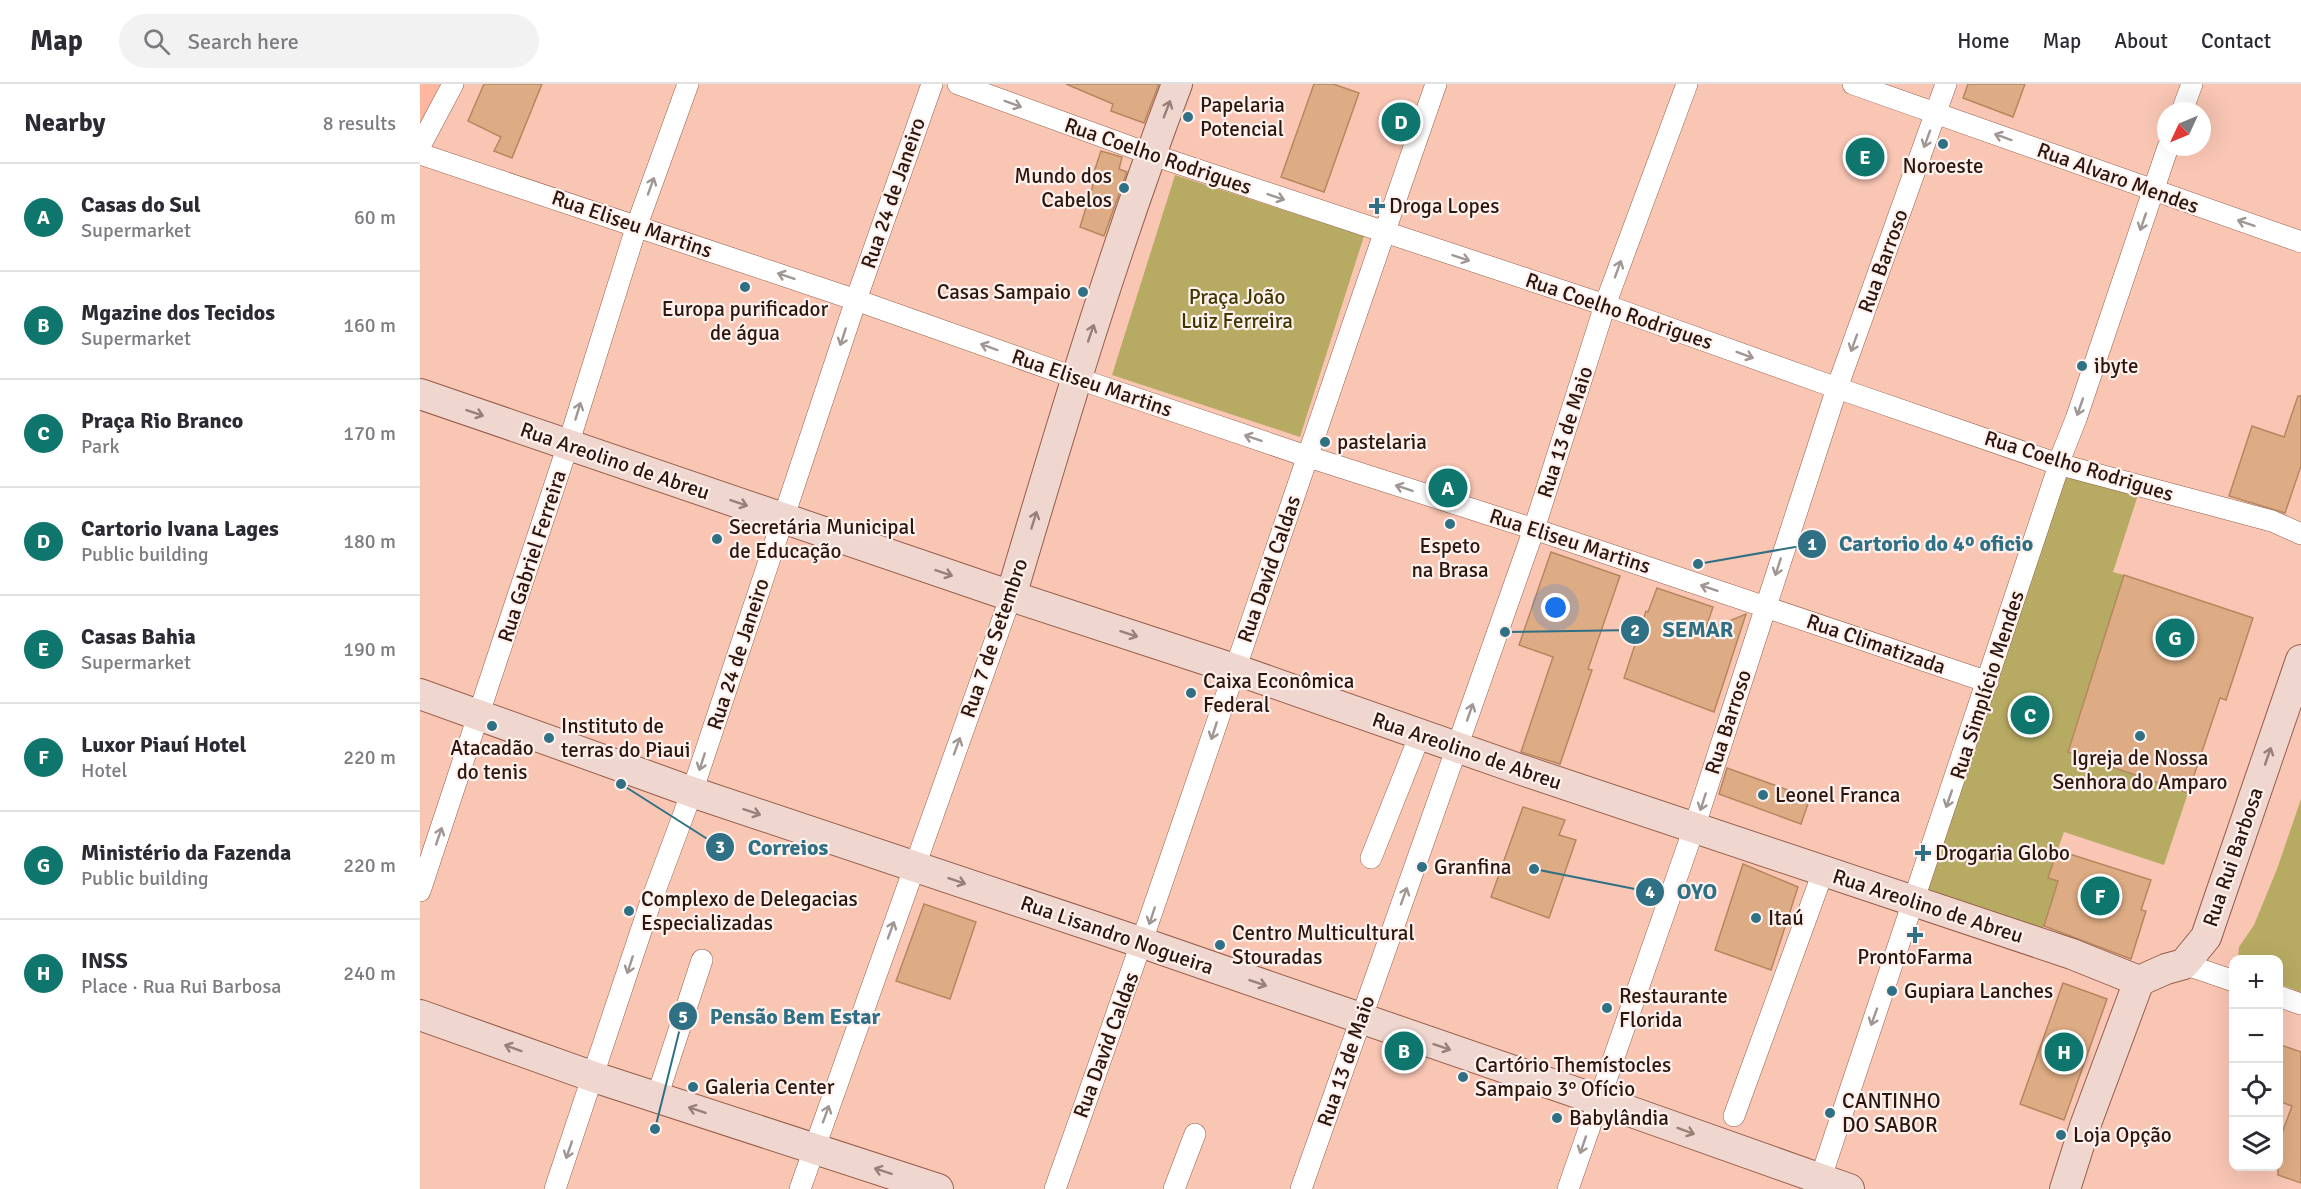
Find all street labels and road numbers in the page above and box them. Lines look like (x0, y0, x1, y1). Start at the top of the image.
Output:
street label: Rua Coelho Rodrigues (1061, 112, 1255, 200)
street label: Rua 24 de Janeiro (855, 114, 931, 272)
street label: Rua Alvaro Mendes (2034, 137, 2202, 219)
street label: Rua Eliseu Martins (548, 184, 716, 264)
street label: Rua Barroso (1852, 206, 1914, 316)
street label: Rua Coelho Rodrigues (1522, 267, 1716, 355)
street label: Rua Eliseu Martins (1008, 343, 1176, 423)
street label: Rua 13 de Maio (1532, 363, 1598, 501)
street label: Rua Areolino de Abreu (517, 416, 713, 506)
street label: Rua Coelho Rodrigues (1981, 425, 2177, 507)
street label: Rua Gabriel Ferreira (492, 467, 572, 645)
street label: Rua David Caldas (1232, 492, 1306, 646)
street label: Rua Eliseu Martins (1486, 503, 1654, 579)
street label: Rua 7 de Setembro (955, 555, 1033, 721)
street label: Rua 24 de Janeiro (701, 575, 775, 733)
street label: Rua Simplício Mendes (1944, 587, 2030, 783)
street label: Rua Climatizada (1803, 608, 1949, 680)
street label: Rua Barroso (1699, 666, 1757, 778)
street label: Rua Areolino de Abreu (1369, 706, 1565, 796)
street label: Rua Rui Barbosa (2197, 784, 2269, 930)
street label: Rua Areolino de Abreu (1829, 863, 2027, 949)
street label: Rua Lisandro Nogueira (1017, 890, 1217, 980)
street label: Rua David Caldas (1068, 968, 1144, 1122)
street label: Rua 13 de Maio (1311, 992, 1381, 1130)

